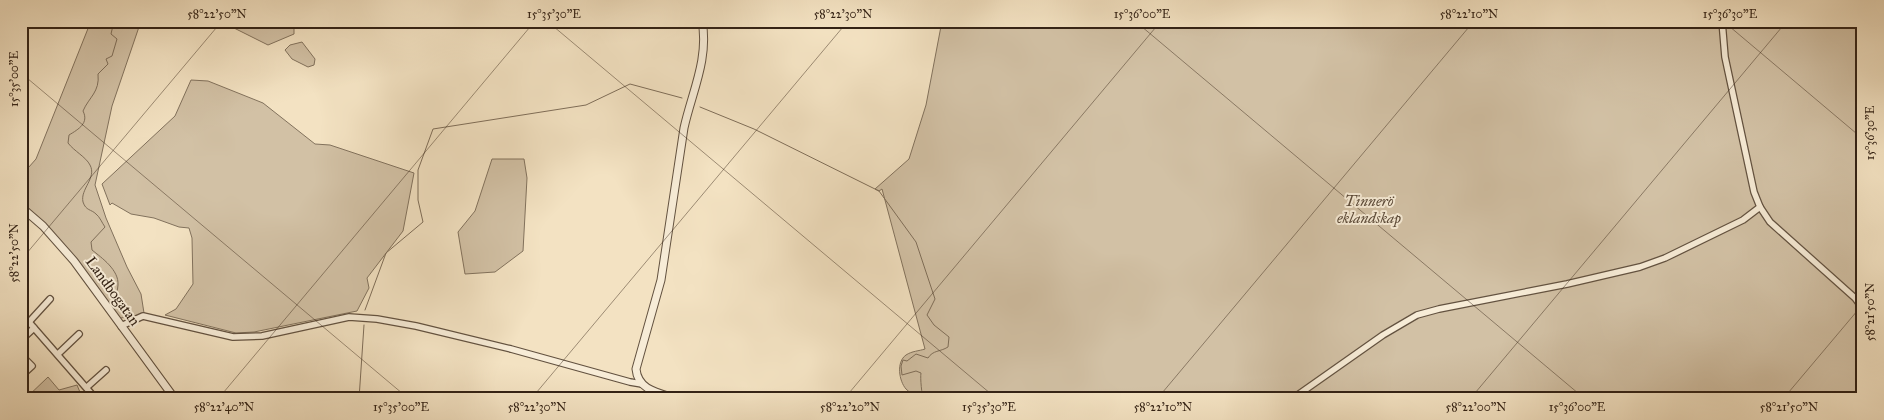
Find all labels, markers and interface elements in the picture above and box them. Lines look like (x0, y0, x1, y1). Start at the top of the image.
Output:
text: 58°22'50"N (187, 7, 247, 21)
text: 15°35'30"E (527, 7, 581, 21)
text: 58°22'30"N (814, 7, 872, 21)
text: 15°36'00"E (1114, 7, 1171, 21)
text: 58°22'10"N (1440, 7, 1498, 21)
text: 15°36'30"E (1703, 7, 1758, 21)
text: 15°35'00"E (7, 51, 21, 107)
text: 15°36'30"E (1863, 105, 1877, 160)
park label: Tinnerö eklandskap (1337, 192, 1401, 228)
text: 58°22'50"N (7, 223, 21, 283)
street label: Landbogatan (82, 253, 144, 329)
text: 58°21'50"N (1863, 283, 1877, 341)
text: 58°22'40"N (194, 400, 254, 414)
text: 15°35'00"E (373, 400, 429, 414)
text: 58°22'30"N (508, 400, 566, 414)
text: 58°22'20"N (820, 400, 880, 414)
text: 15°35'30"E (962, 400, 1016, 414)
text: 58°22'10"N (1134, 400, 1192, 414)
text: 58°22'00"N (1446, 400, 1506, 414)
text: 15°36'00"E (1549, 400, 1606, 414)
text: 58°21'50"N (1760, 400, 1818, 414)

